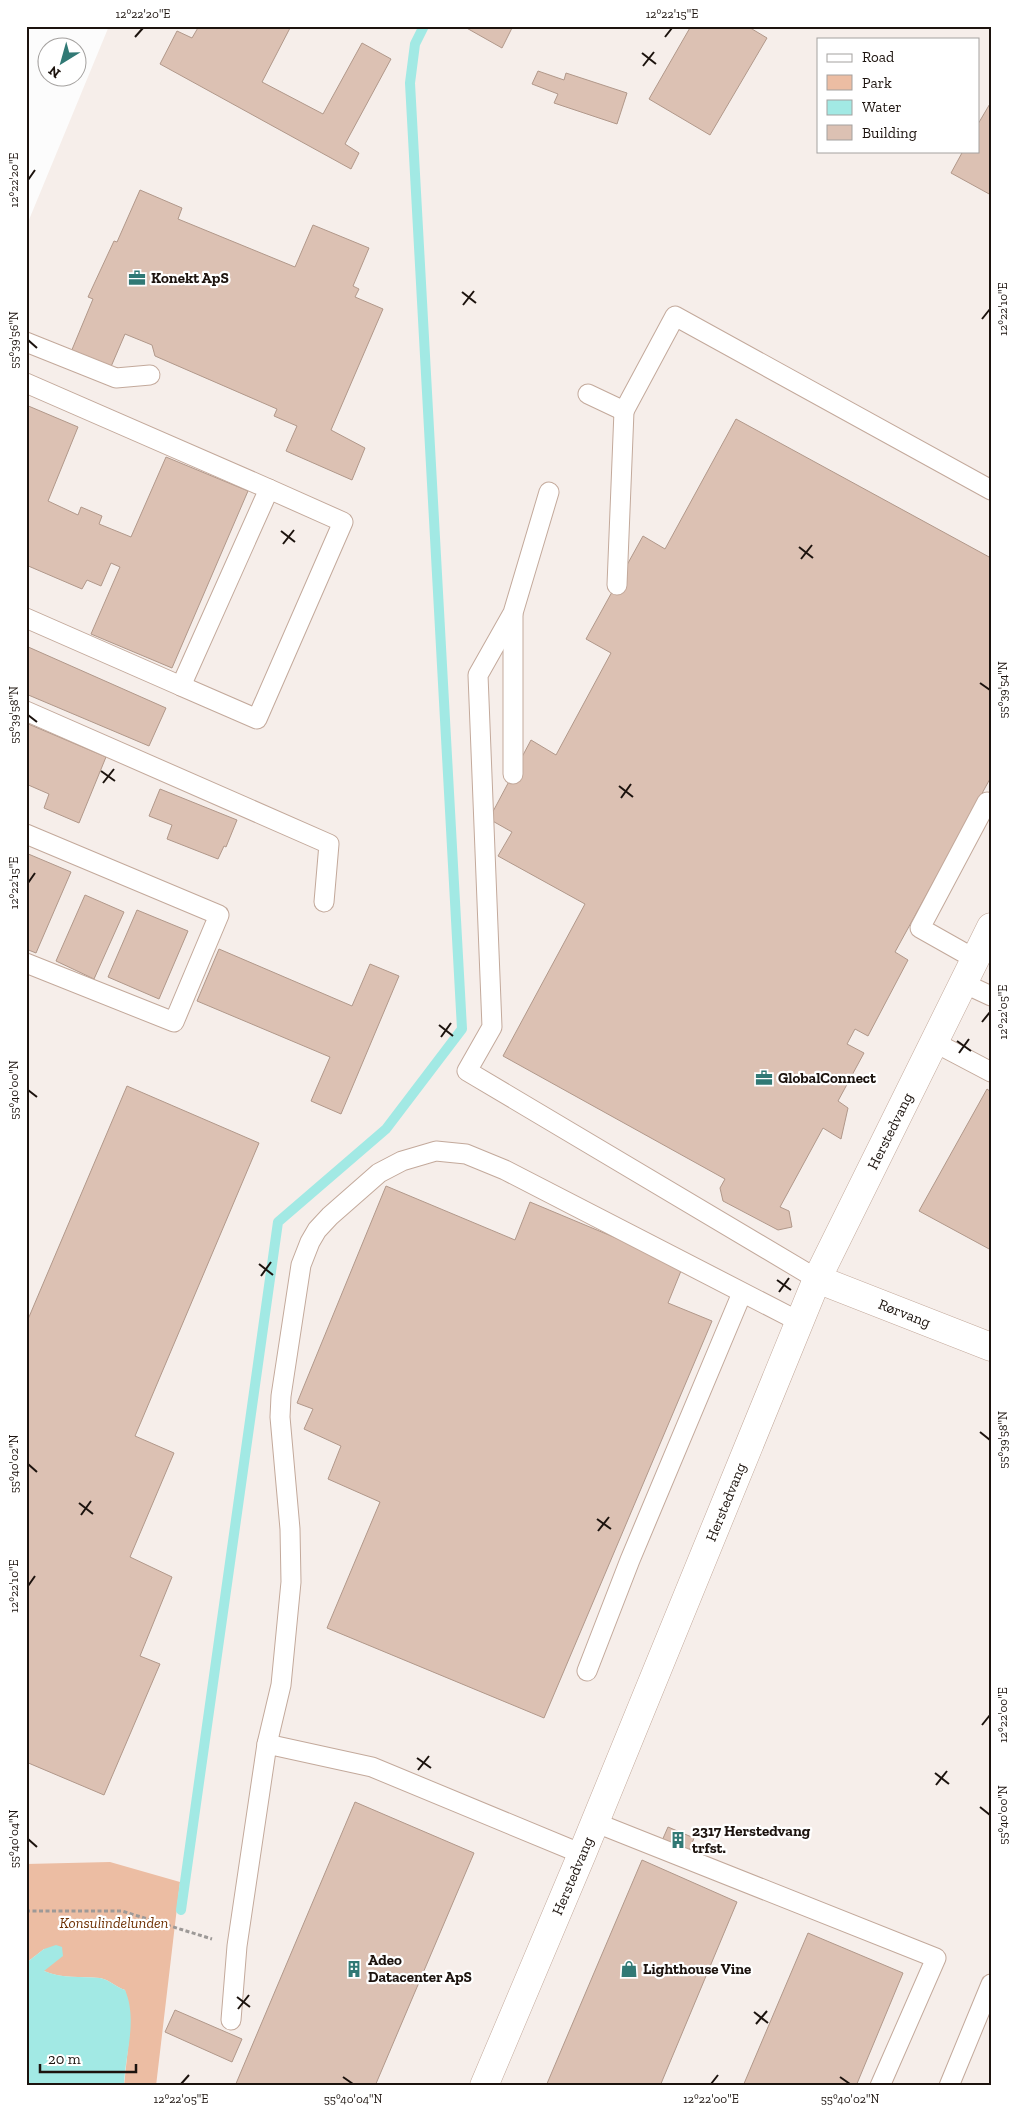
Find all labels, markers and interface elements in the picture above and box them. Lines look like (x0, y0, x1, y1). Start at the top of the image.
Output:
text: 12°22'20"E (116, 7, 170, 21)
text: 12°22'15"E (646, 7, 698, 21)
north arrow (38, 38, 88, 88)
legend (817, 38, 980, 152)
text: Road (862, 48, 895, 66)
text: N (45, 62, 64, 82)
text: Park (862, 74, 892, 92)
text: Water (862, 98, 902, 116)
text: Building (862, 124, 917, 142)
text: 12°22'20"E (7, 153, 21, 207)
office icon: Konekt ApS (127, 268, 147, 288)
place label: Konekt ApS (151, 269, 229, 287)
text: 12°22'10"E (996, 282, 1010, 336)
text: 55°39'56"N (7, 311, 21, 369)
text: 55°39'54"N (996, 661, 1010, 719)
text: 55°39'58"N (7, 686, 21, 744)
text: 12°22'15"E (7, 857, 21, 909)
text: 12°22'05"E (996, 985, 1010, 1039)
text: 55°40'00"N (7, 1060, 21, 1120)
office icon: GlobalConnect (754, 1068, 774, 1088)
place label: GlobalConnect (778, 1069, 877, 1087)
street label: Herstedvang (864, 1090, 917, 1172)
street label: Rørvang (876, 1295, 933, 1332)
text: 55°39'58"N (996, 1411, 1010, 1469)
text: 55°40'02"N (7, 1435, 21, 1493)
street label: Herstedvang (702, 1460, 750, 1544)
text: 12°22'10"E (7, 1559, 21, 1613)
text: 12°22'00"E (996, 1687, 1010, 1743)
text: 55°40'00"N (996, 1785, 1010, 1845)
text: 55°40'04"N (7, 1810, 21, 1868)
place label: 2317 Herstedvang trfst. (692, 1822, 811, 1857)
building icon: 2317 Herstedvang trfst. (668, 1830, 688, 1850)
street label: Herstedvang (548, 1834, 597, 1918)
park label: Konsulindelunden (60, 1914, 169, 1932)
place label: Adeo Datacenter ApS (368, 1951, 472, 1986)
building icon: Adeo Datacenter ApS (344, 1959, 364, 1979)
shop icon: Lighthouse Vine (619, 1959, 639, 1979)
place label: Lighthouse Vine (643, 1960, 751, 1978)
scale bar (40, 2042, 136, 2074)
text: 20 m (48, 2050, 81, 2068)
text: 12°22'05"E (154, 2092, 208, 2106)
text: 55°40'04"N (324, 2092, 382, 2106)
text: 12°22'00"E (683, 2092, 739, 2106)
text: 55°40'02"N (821, 2092, 879, 2106)

